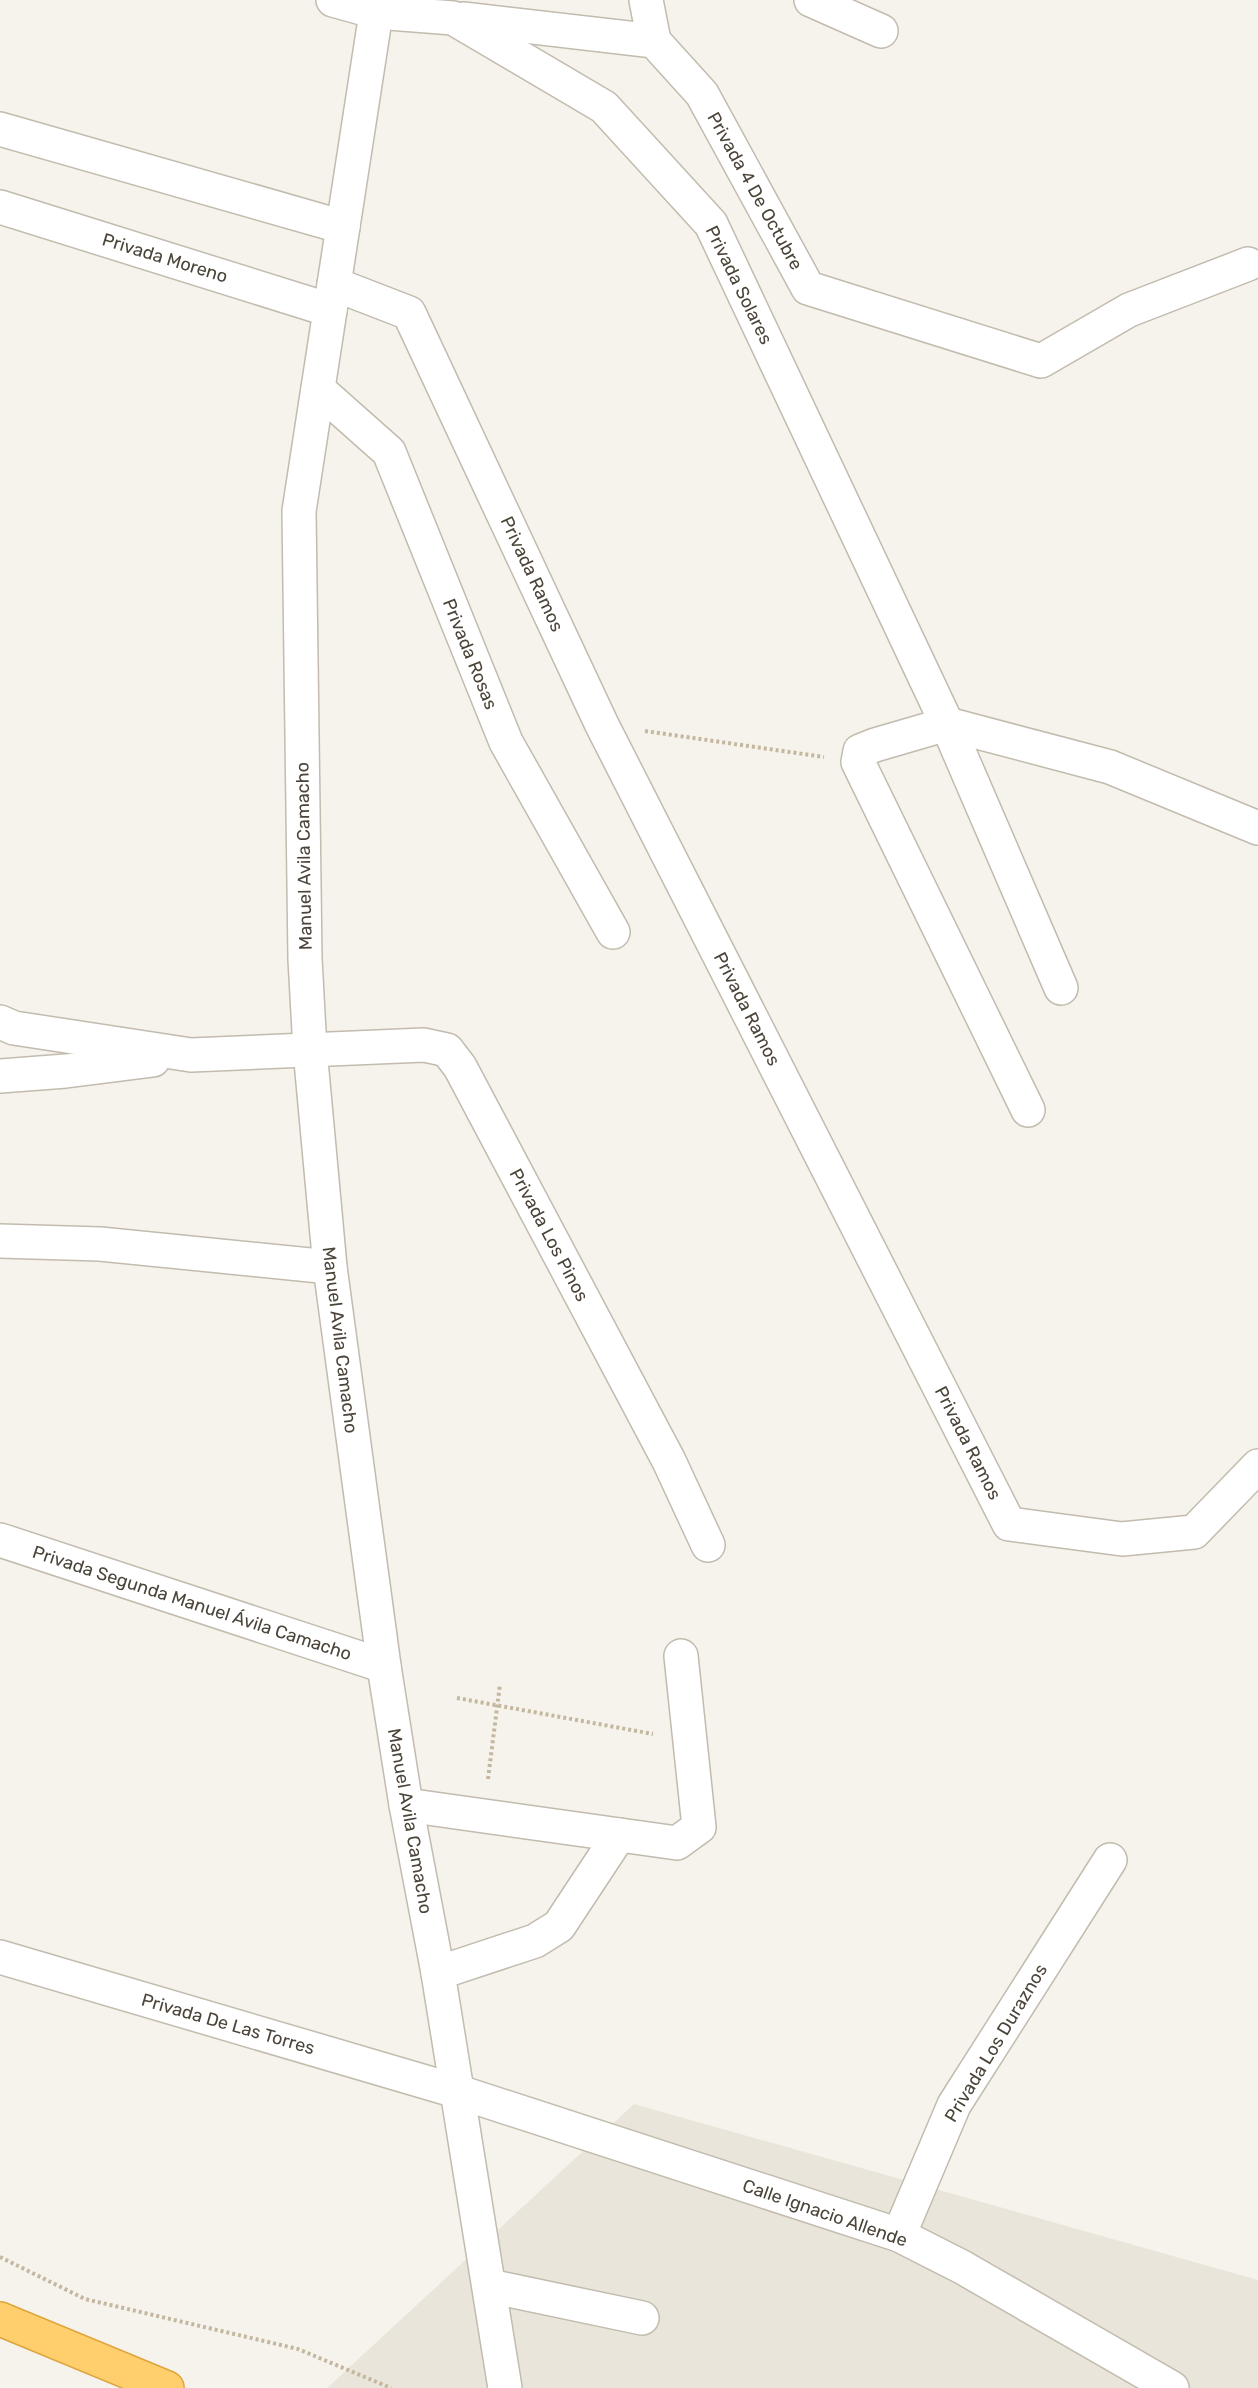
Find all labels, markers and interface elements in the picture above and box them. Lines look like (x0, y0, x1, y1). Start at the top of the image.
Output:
street label: Privada 4 De Octubre (702, 108, 808, 274)
street label: Privada Solares (701, 222, 777, 348)
street label: Privada Moreno (100, 228, 230, 288)
street label: Privada Ramos (496, 513, 568, 635)
street label: Privada Rosas (438, 595, 502, 713)
street label: Manuel Avila Camacho (291, 762, 317, 950)
street label: Privada Ramos (709, 948, 785, 1070)
street label: Privada Los Pinos (505, 1165, 593, 1305)
street label: Manuel Avila Camacho (318, 1245, 362, 1435)
street label: Privada Ramos (930, 1382, 1006, 1504)
street label: Privada Segunda Manuel Ávila Camacho (30, 1541, 354, 1665)
street label: Manuel Avila Camacho (383, 1727, 437, 1915)
street label: Privada Los Duraznos (940, 1960, 1052, 2126)
street label: Privada De Las Torres (139, 1989, 317, 2059)
street label: Calle Ignacio Allende (740, 2174, 910, 2252)

